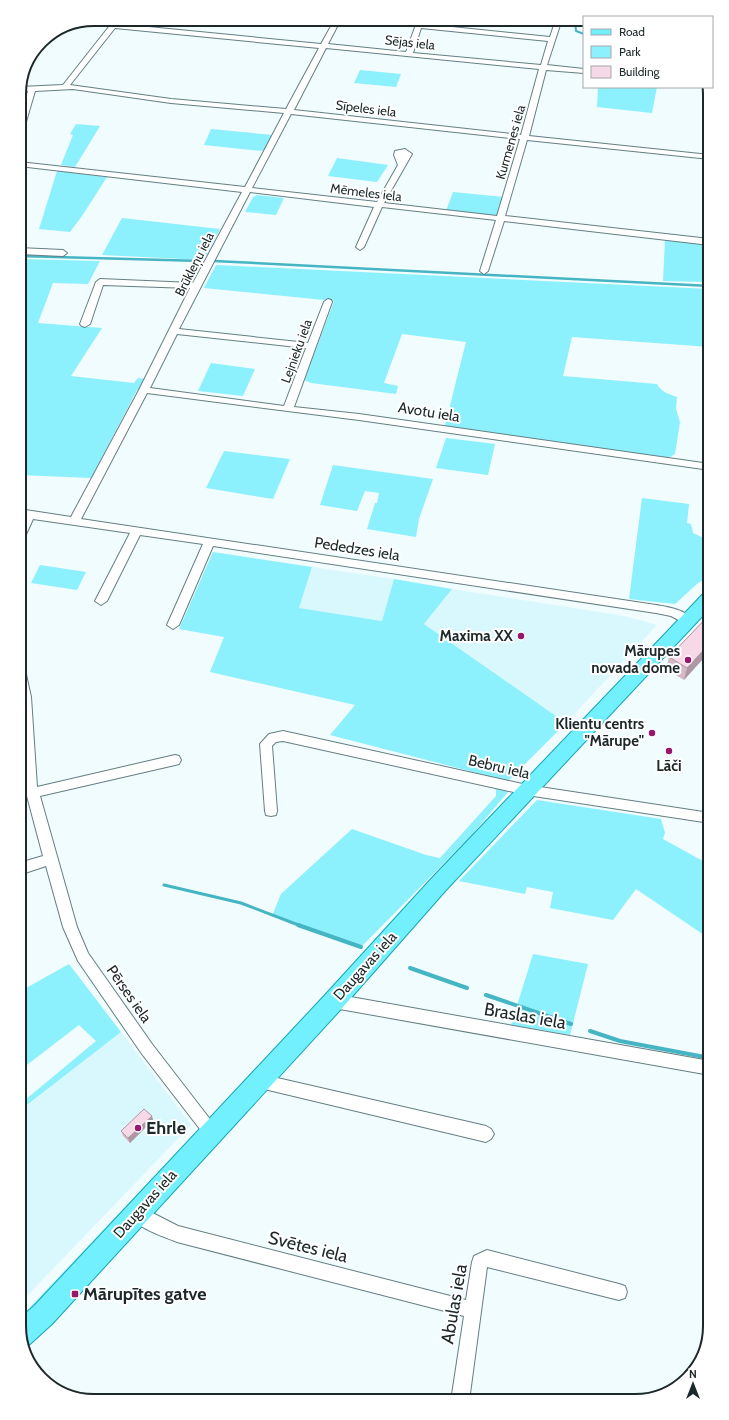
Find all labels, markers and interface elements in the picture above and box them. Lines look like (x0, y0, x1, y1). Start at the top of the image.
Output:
legend (583, 16, 713, 88)
text: Road (619, 24, 645, 39)
street label: Sējas iela (384, 31, 437, 54)
text: Park (619, 44, 641, 59)
text: Building (619, 64, 661, 79)
street label: Sīpeles iela (335, 96, 398, 120)
street label: Kurmenes iela (492, 102, 529, 181)
street label: Mēmeles iela (329, 180, 403, 204)
street label: Brūkleņu iela (171, 229, 218, 299)
street label: Lejnieku iela (277, 316, 316, 385)
street label: Avotu iela (397, 398, 462, 426)
street label: Pededzes iela (313, 533, 402, 565)
place label: Maxima XX (440, 627, 514, 645)
marker: Maxima XX (516, 631, 526, 641)
place label: Mārupes novada dome (591, 642, 680, 677)
marker: Mārupes novada dome (683, 655, 693, 665)
place label: Klientu centrs "Mārupe" (555, 715, 644, 750)
marker: Klientu centrs "Mārupe" (647, 728, 657, 738)
marker: Lāči (664, 746, 674, 756)
street label: Bebru iela (467, 751, 532, 783)
place label: Lāči (656, 757, 682, 775)
street label: Daugavas iela (330, 927, 401, 1004)
street label: Pērses iela (103, 962, 156, 1027)
street label: Braslas iela (482, 998, 568, 1034)
place label: Ehrle (146, 1117, 186, 1139)
marker: Ehrle (133, 1123, 143, 1133)
street label: Daugavas iela (110, 1165, 181, 1242)
street label: Svētes iela (266, 1227, 350, 1268)
street label: Abulas iela (436, 1262, 472, 1346)
place label: Mārupītes gatve (83, 1283, 207, 1305)
marker: Mārupītes gatve (70, 1289, 80, 1299)
north arrow (673, 1364, 713, 1404)
text: N (689, 1367, 697, 1381)

